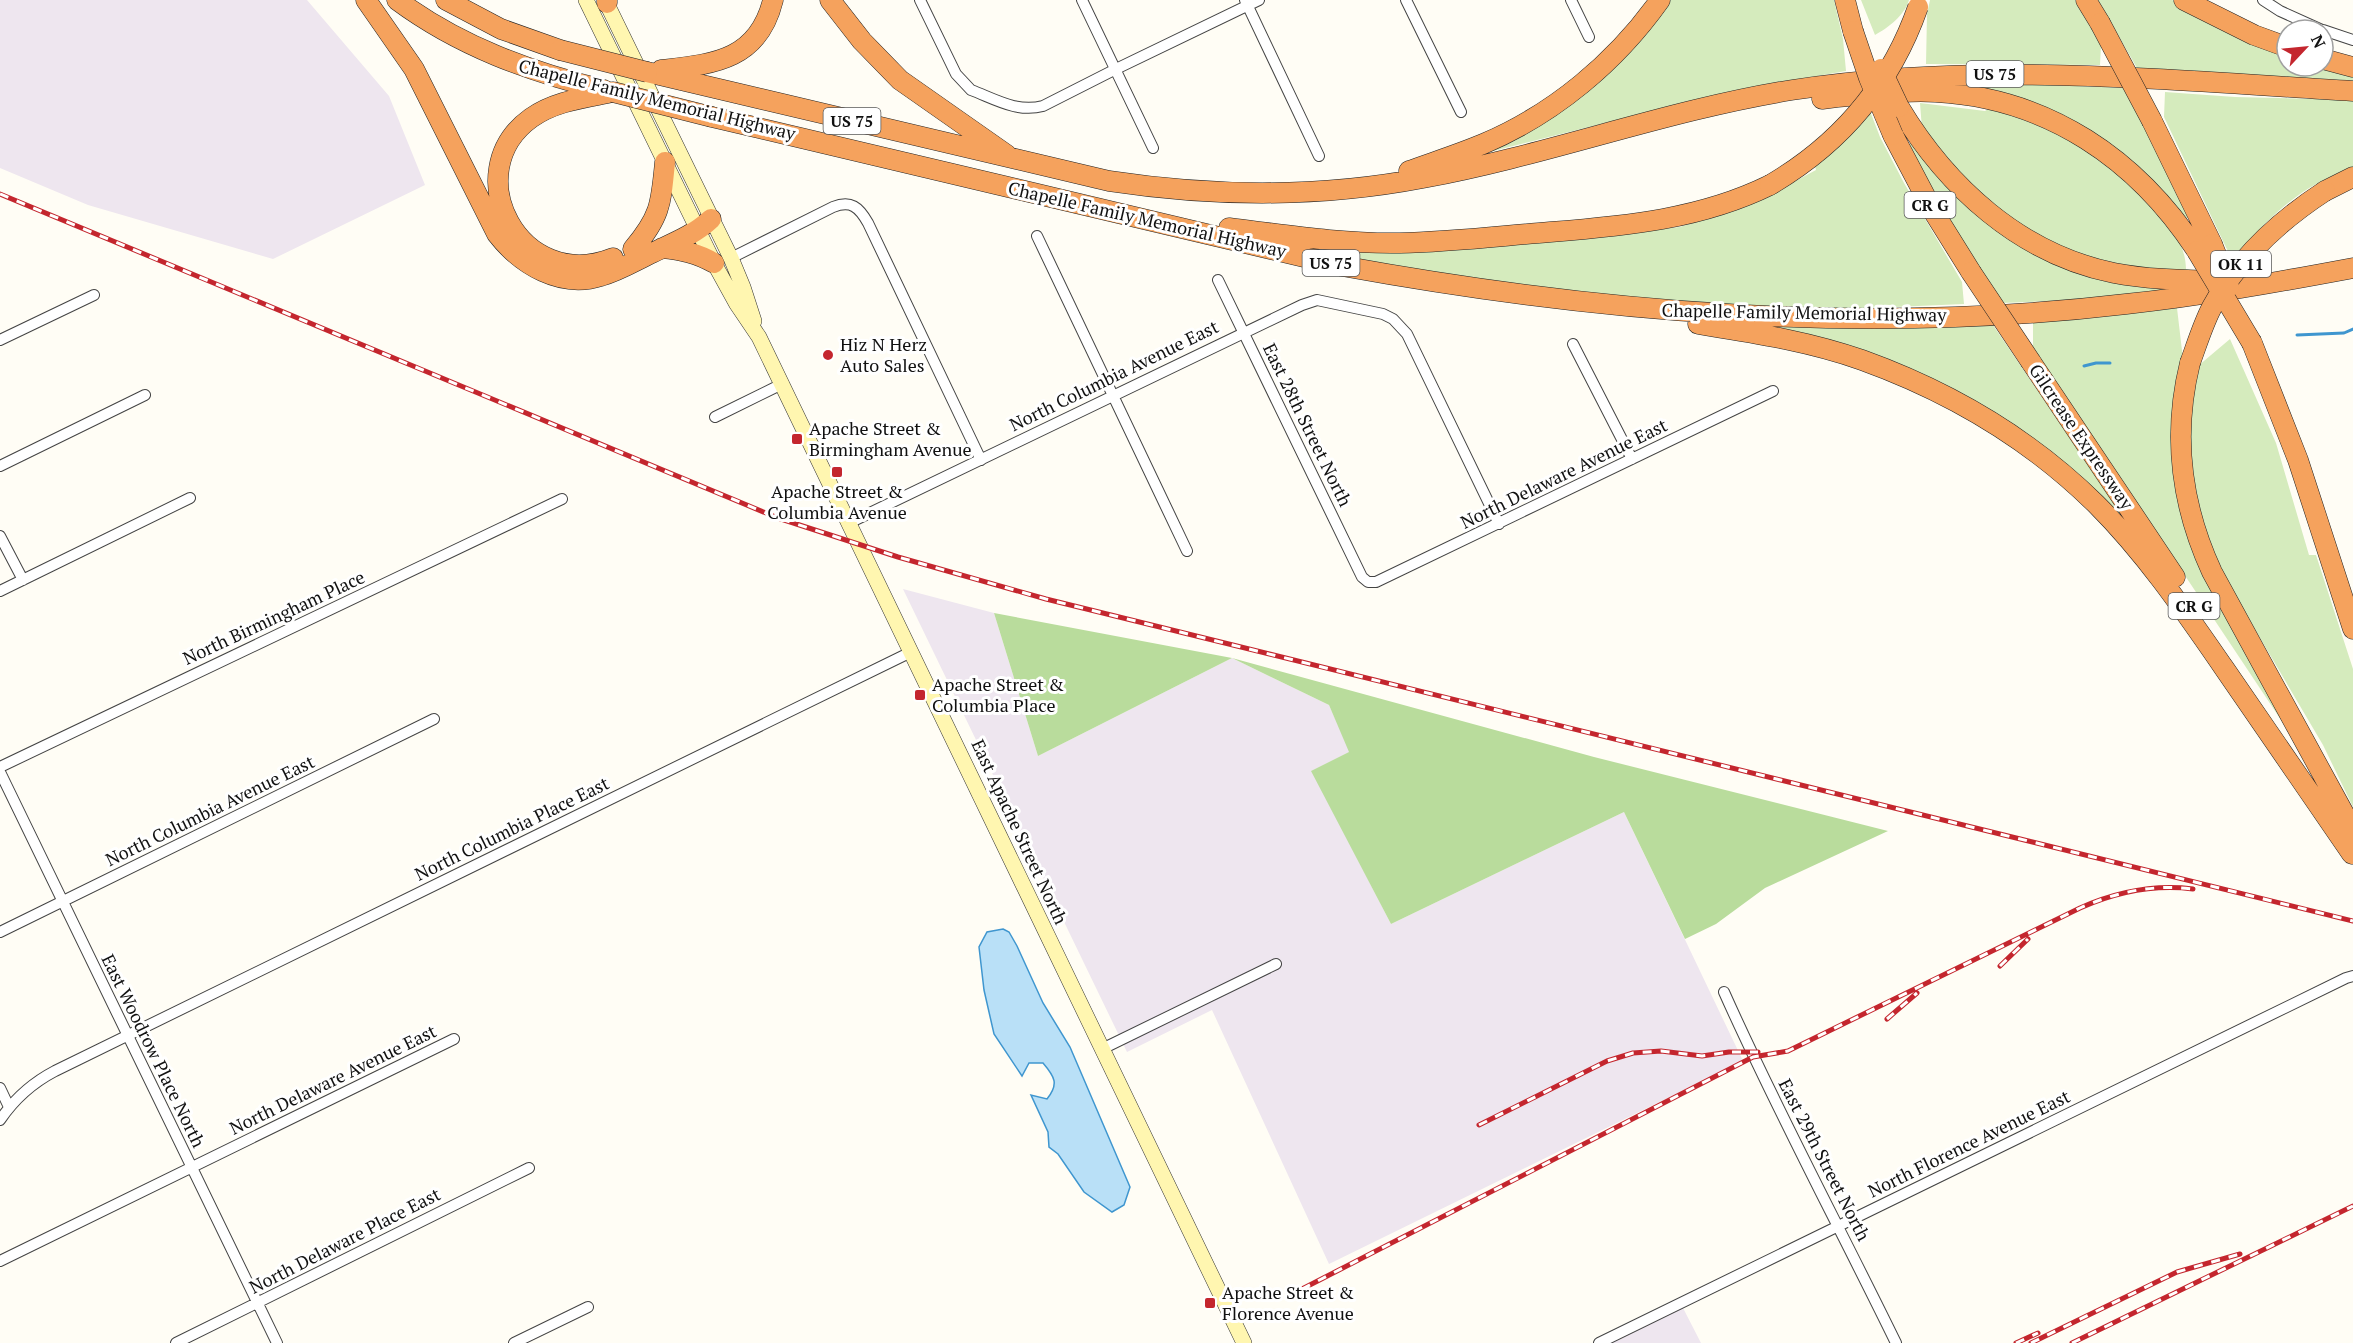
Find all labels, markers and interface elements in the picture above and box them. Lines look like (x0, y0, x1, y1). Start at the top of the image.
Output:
north arrow (2275, 18, 2335, 78)
text: N (2306, 31, 2331, 52)
street label: Chapelle Family Memorial Highway (516, 53, 799, 145)
road number: US 75 (1966, 61, 2024, 87)
road number: US 75 (824, 108, 880, 134)
street label: Chapelle Family Memorial Highway (1006, 175, 1289, 263)
road number: CR G (1904, 192, 1956, 218)
road number: US 75 (1302, 250, 1360, 276)
road number: OK 11 (2211, 251, 2271, 277)
street label: Chapelle Family Memorial Highway (1661, 298, 1947, 326)
street label: North Columbia Avenue East (1005, 314, 1222, 436)
place label: Hiz N Herz Auto Sales (840, 332, 927, 377)
street label: East 28th Street North (1258, 339, 1358, 511)
marker: Hiz N Herz Auto Sales (821, 348, 835, 362)
street label: Gilcrease Expressway (2024, 359, 2140, 515)
street label: North Delaware Avenue East (1456, 412, 1671, 534)
place label: Apache Street & Birmingham Avenue (809, 416, 972, 461)
marker: Apache Street & Birmingham Avenue (790, 432, 804, 446)
marker: Apache Street & Columbia Avenue (830, 465, 844, 479)
place label: Apache Street & Columbia Avenue (767, 479, 907, 524)
street label: North Birmingham Place (179, 564, 368, 670)
road number: CR G (2168, 593, 2220, 619)
place label: Apache Street & Columbia Place (932, 672, 1064, 717)
marker: Apache Street & Columbia Place (913, 688, 927, 702)
street label: East Apache Street North (966, 735, 1074, 928)
street label: North Columbia Avenue East (101, 749, 318, 871)
street label: North Columbia Place East (410, 770, 613, 886)
street label: East Woodrow Place North (97, 950, 211, 1152)
street label: North Delaware Avenue East (225, 1018, 440, 1140)
street label: East 29th Street North (1774, 1074, 1876, 1245)
street label: North Florence Avenue East (1864, 1084, 2074, 1203)
street label: North Delaware Place East (245, 1181, 444, 1299)
place label: Apache Street & Florence Avenue (1222, 1280, 1354, 1325)
marker: Apache Street & Florence Avenue (1203, 1296, 1217, 1310)

